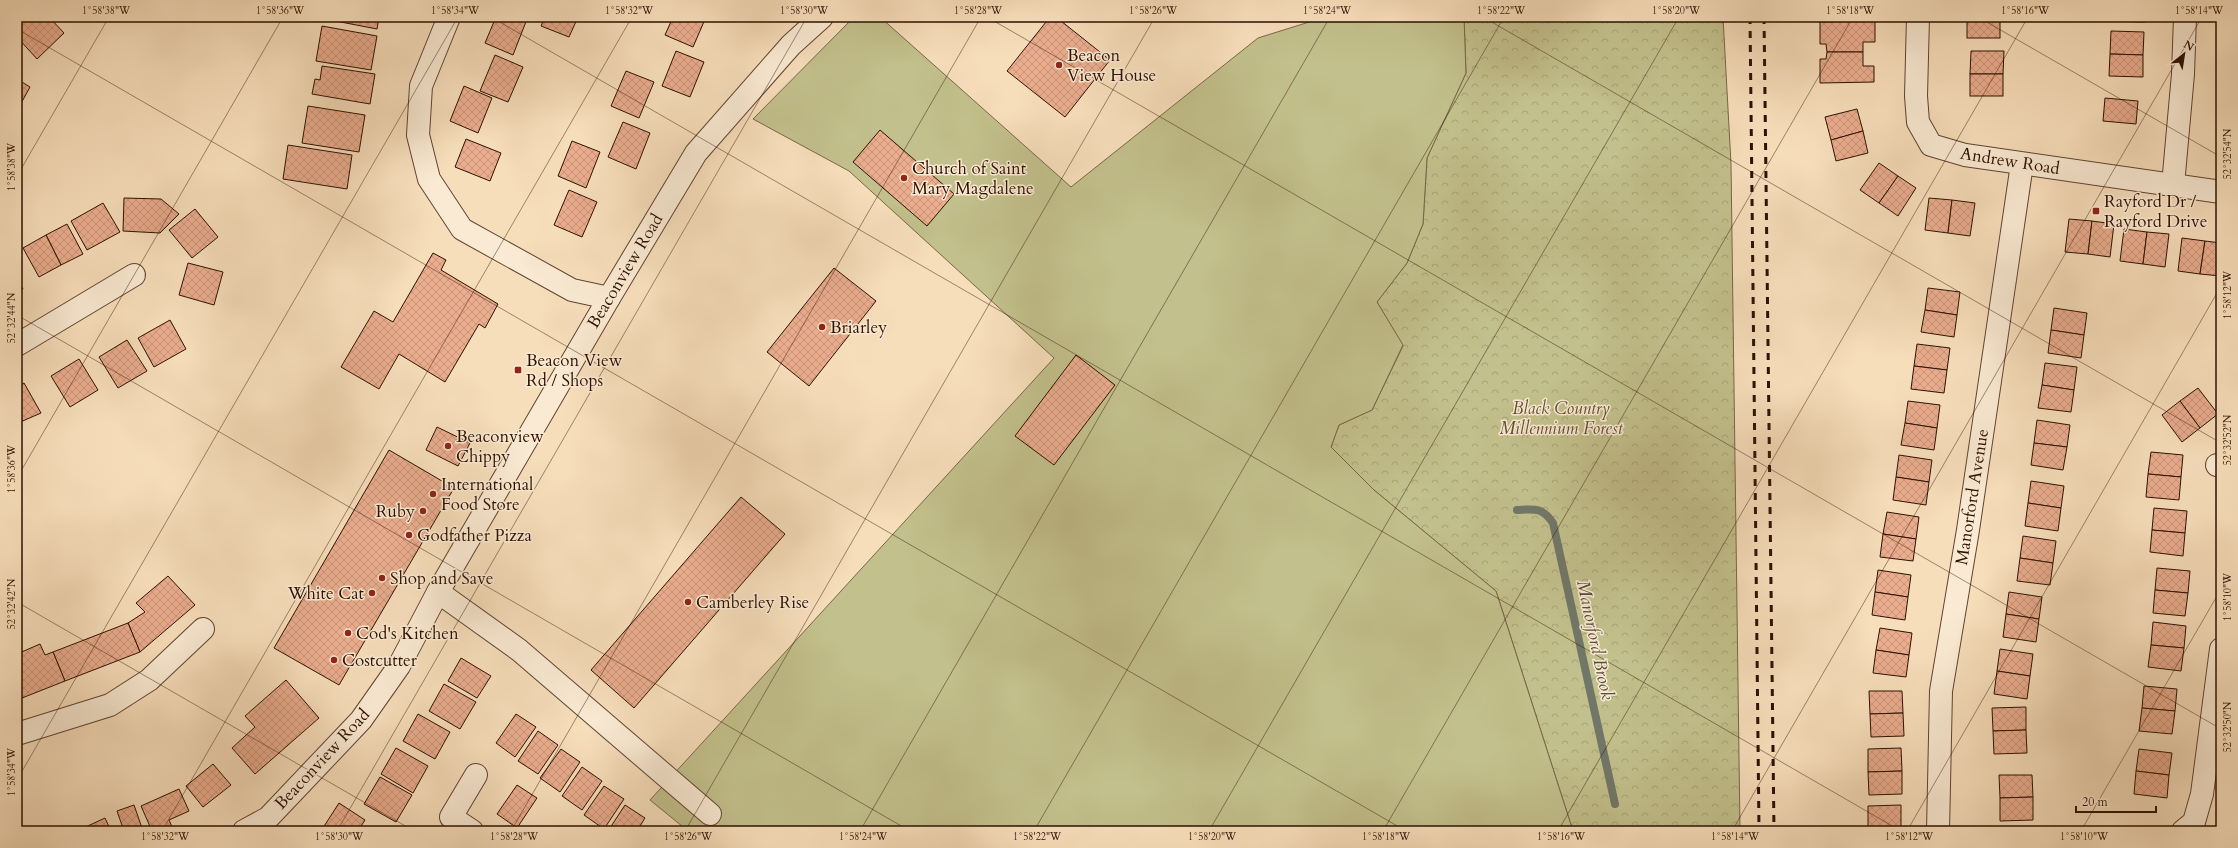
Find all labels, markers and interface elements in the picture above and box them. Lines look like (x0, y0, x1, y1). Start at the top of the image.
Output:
text: 1°58'38"W (82, 4, 131, 18)
text: 1°58'36"W (256, 4, 305, 18)
text: 1°58'34"W (431, 4, 480, 18)
text: 1°58'32"W (605, 4, 654, 18)
text: 1°58'30"W (780, 4, 829, 18)
text: 1°58'28"W (954, 4, 1003, 18)
text: 1°58'26"W (1129, 4, 1178, 18)
text: 1°58'24"W (1303, 4, 1352, 18)
text: 1°58'22"W (1477, 4, 1526, 18)
text: 1°58'20"W (1652, 4, 1701, 18)
text: 1°58'18"W (1826, 4, 1875, 18)
text: 1°58'16"W (2001, 4, 2050, 18)
text: 1°58'14"W (2175, 4, 2224, 18)
north arrow (2164, 34, 2204, 74)
text: N (2181, 37, 2197, 55)
place label: Beacon View House (1067, 44, 1156, 87)
marker: Beacon View House (1054, 60, 1064, 70)
text: 52°32'54"N (2221, 128, 2235, 179)
text: 1°58'38"W (5, 142, 19, 191)
street label: Andrew Road (1959, 142, 2061, 180)
place label: Church of Saint Mary Magdalene (912, 157, 1034, 200)
marker: Church of Saint Mary Magdalene (899, 173, 909, 183)
place label: Rayford Dr / Rayford Drive (2104, 190, 2207, 233)
marker: Rayford Dr / Rayford Drive (2091, 206, 2101, 216)
street label: Beaconview Road (582, 209, 668, 333)
text: 1°58'12"W (2221, 270, 2235, 319)
text: 52°32'44"N (5, 292, 19, 343)
place label: Briarley (830, 316, 887, 339)
marker: Briarley (817, 322, 827, 332)
place label: Beacon View Rd / Shops (526, 349, 623, 392)
marker: Beacon View Rd / Shops (513, 365, 523, 375)
park label: Black Country Millennium Forest (1500, 397, 1624, 440)
text: 52°32'52"N (2221, 414, 2235, 465)
place label: Beaconview Chippy (456, 425, 544, 468)
street label: Manorford Avenue (1950, 427, 1994, 567)
marker: Beaconview Chippy (443, 441, 453, 451)
text: 1°58'36"W (5, 444, 19, 493)
place label: International Food Store (441, 473, 534, 516)
marker: International Food Store (428, 489, 438, 499)
place label: Ruby (376, 500, 415, 523)
marker: Ruby (418, 506, 428, 516)
place label: Godfather Pizza (417, 524, 532, 547)
marker: Godfather Pizza (404, 530, 414, 540)
place label: Shop and Save (390, 567, 493, 590)
text: 1°58'10"W (2221, 572, 2235, 621)
marker: Shop and Save (377, 573, 387, 583)
text: 52°32'42"N (5, 578, 19, 629)
water label: Manorford Brook (1570, 578, 1620, 702)
place label: White Cat (287, 582, 365, 605)
marker: White Cat (367, 588, 377, 598)
place label: Camberley Rise (696, 591, 809, 614)
marker: Camberley Rise (683, 597, 693, 607)
place label: Cod's Kitchen (356, 622, 459, 645)
marker: Cod's Kitchen (343, 628, 353, 638)
place label: Costcutter (342, 649, 418, 672)
marker: Costcutter (329, 655, 339, 665)
text: 52°32'50"N (2221, 701, 2235, 752)
street label: Beaconview Road (269, 704, 375, 814)
text: 1°58'34"W (5, 747, 19, 796)
scale bar (2076, 788, 2156, 814)
text: 20 m (2082, 794, 2109, 810)
text: 1°58'32"W (141, 830, 190, 844)
text: 1°58'30"W (315, 830, 364, 844)
text: 1°58'28"W (490, 830, 539, 844)
text: 1°58'26"W (664, 830, 713, 844)
text: 1°58'24"W (839, 830, 888, 844)
text: 1°58'22"W (1013, 830, 1062, 844)
text: 1°58'20"W (1188, 830, 1237, 844)
text: 1°58'18"W (1362, 830, 1411, 844)
text: 1°58'16"W (1537, 830, 1586, 844)
text: 1°58'14"W (1711, 830, 1760, 844)
text: 1°58'12"W (1885, 830, 1934, 844)
text: 1°58'10"W (2060, 830, 2109, 844)

